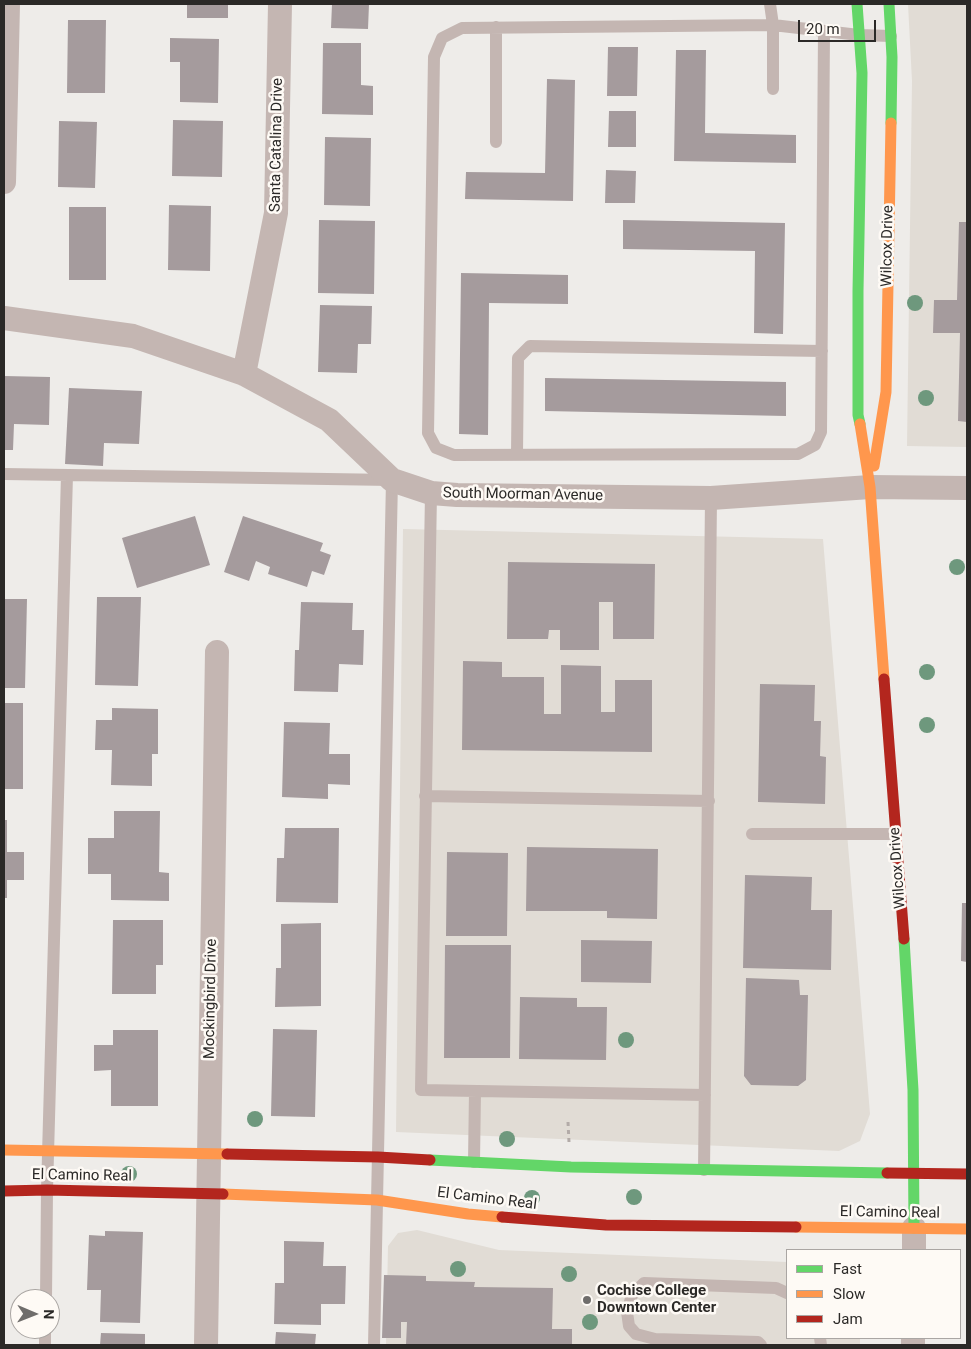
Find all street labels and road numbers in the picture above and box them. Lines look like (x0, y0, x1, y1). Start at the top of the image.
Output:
street label: Santa Catalina Drive (267, 78, 287, 212)
street label: Wilcox Drive (878, 205, 898, 287)
street label: South Moorman Avenue (443, 485, 603, 505)
street label: Wilcox Drive (886, 827, 910, 909)
street label: Mockingbird Drive (201, 939, 221, 1059)
street label: El Camino Real (32, 1166, 132, 1186)
street label: El Camino Real (436, 1184, 538, 1214)
street label: El Camino Real (840, 1203, 940, 1223)

